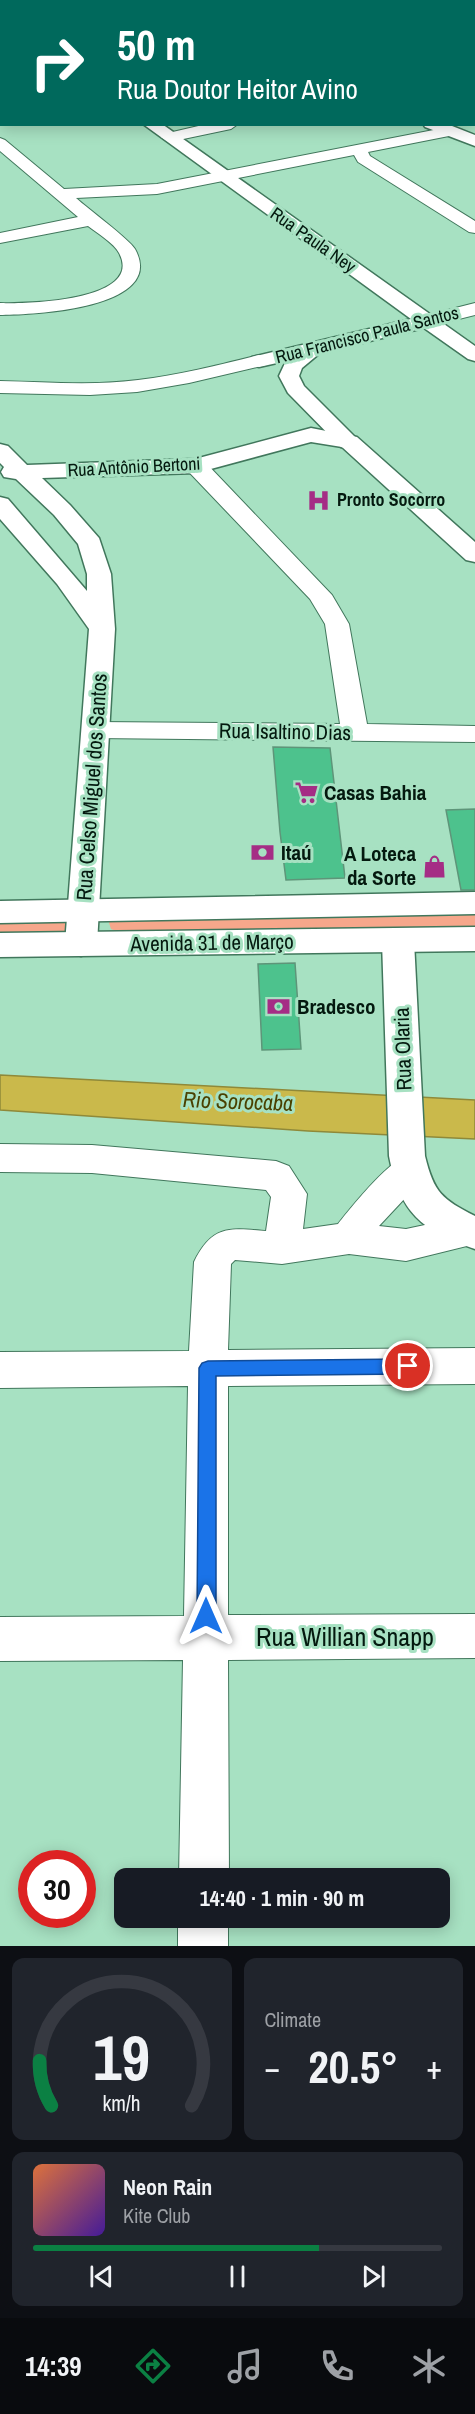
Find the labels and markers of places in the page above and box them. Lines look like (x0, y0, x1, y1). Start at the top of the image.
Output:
hospital icon: Pronto Socorro (306, 487, 332, 513)
place label: Pronto Socorro (337, 487, 445, 512)
place label: Casas Bahia (324, 778, 427, 807)
supermarket icon: Casas Bahia (293, 780, 319, 806)
place label: Itaú (281, 838, 312, 867)
place label: A Loteca da Sorte (344, 839, 416, 892)
bank icon: Itaú (250, 840, 276, 866)
shop icon: A Loteca da Sorte (421, 853, 447, 879)
place label: Bradesco (297, 992, 375, 1021)
bank icon: Bradesco (266, 994, 292, 1020)
pin (382, 1340, 433, 1391)

